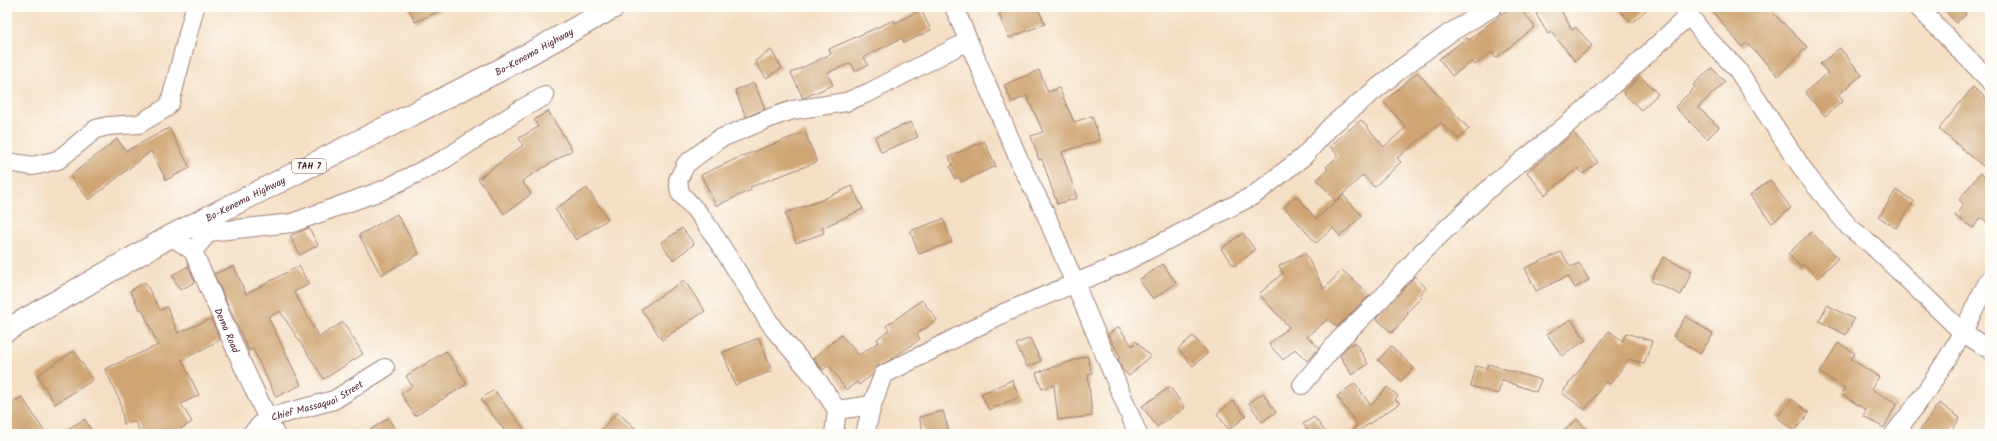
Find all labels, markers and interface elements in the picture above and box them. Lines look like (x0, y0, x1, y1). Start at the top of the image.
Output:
street label: Bo-Kenema Highway (492, 24, 577, 80)
road number: TAH 7 (292, 159, 326, 173)
street label: Bo-Kenema Highway (203, 172, 289, 226)
street label: Dema Road (210, 306, 244, 357)
street label: Chief Massaquoi Street (270, 377, 367, 426)

